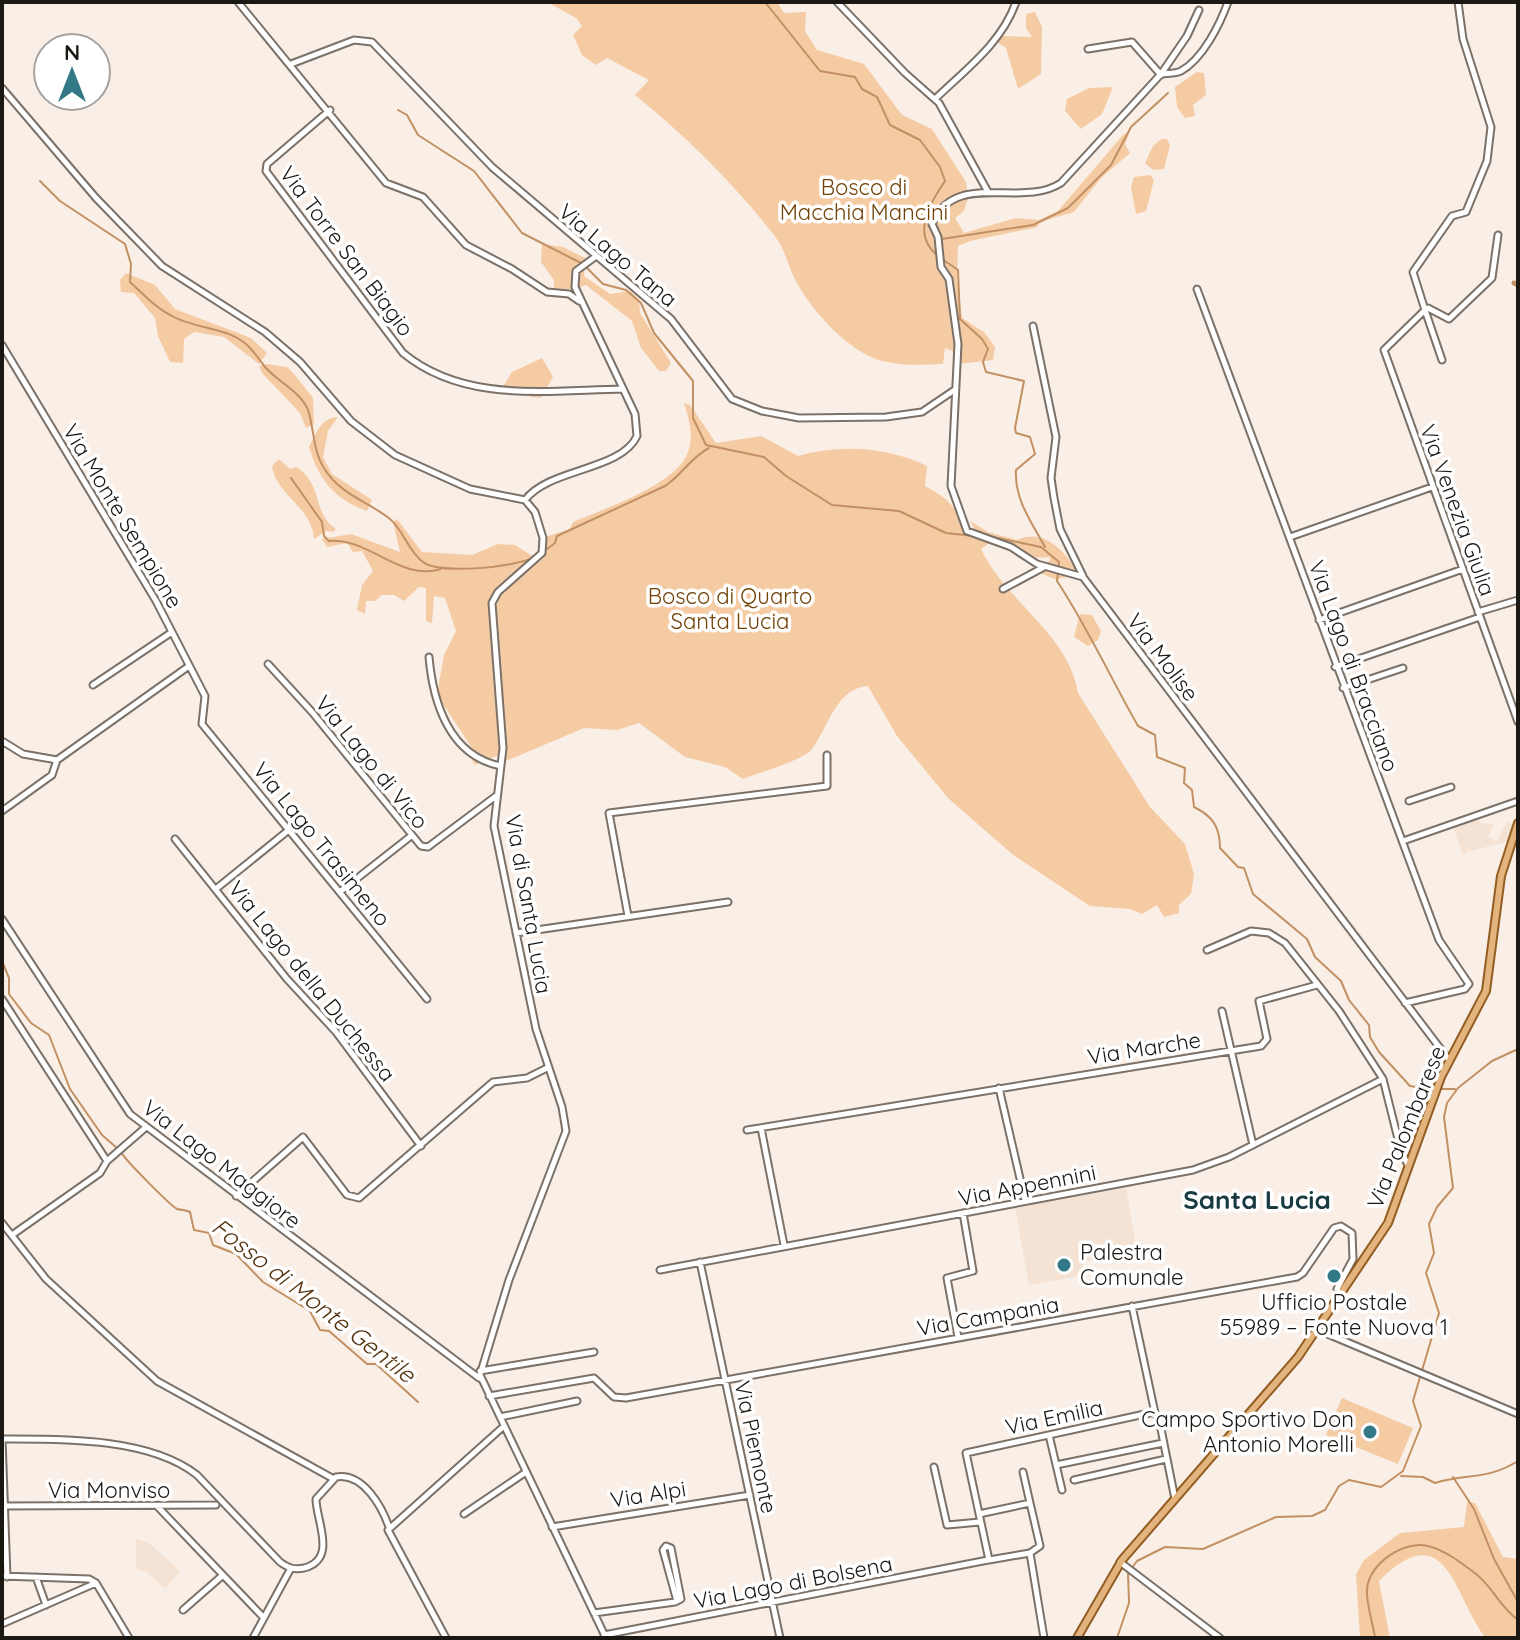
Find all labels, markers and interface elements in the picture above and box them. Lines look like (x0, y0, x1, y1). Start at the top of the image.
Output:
north arrow (32, 32, 112, 112)
text: N (64, 38, 80, 66)
street label: Via Torre San Biagio (274, 160, 420, 342)
park label: Bosco di Macchia Mancini (780, 173, 948, 226)
street label: Via Lago Tana (553, 197, 683, 313)
street label: Via Monte Sempione (57, 419, 189, 613)
street label: Via Venezia Giulia (1414, 420, 1502, 600)
street label: Via Lago di Bracciano (1303, 556, 1405, 776)
park label: Bosco di Quarto Santa Lucia (648, 582, 812, 635)
street label: Via Molise (1121, 608, 1205, 706)
street label: Via Lago di Vico (309, 689, 435, 835)
street label: Via Lago Trasimeno (247, 756, 397, 932)
street label: Via di Santa Lucia (499, 812, 559, 996)
street label: Via Lago della Duchessa (222, 875, 402, 1087)
street label: Via Marche (1085, 1025, 1203, 1071)
street label: Via Palombarese (1361, 1042, 1451, 1212)
street label: Via Lago Maggiore (137, 1093, 307, 1235)
street label: Via Appennini (956, 1158, 1098, 1212)
district label: Santa Lucia (1183, 1183, 1331, 1216)
water label: Fosso di Monte Gentile (206, 1211, 423, 1390)
place label: Palestra Comunale (1080, 1238, 1184, 1291)
marker: Palestra Comunale (1055, 1256, 1073, 1274)
marker: Ufficio Postale 55989 – Fonte Nuova 1 (1325, 1267, 1343, 1285)
place label: Ufficio Postale 55989 – Fonte Nuova 1 (1220, 1288, 1448, 1341)
street label: Via Campania (915, 1290, 1061, 1342)
street label: Via Piemonte (728, 1378, 784, 1516)
street label: Via Emilia (1003, 1393, 1105, 1441)
place label: Campo Sportivo Don Antonio Morelli (1141, 1405, 1354, 1458)
marker: Campo Sportivo Don Antonio Morelli (1361, 1423, 1379, 1441)
street label: Via Alpi (608, 1474, 688, 1514)
street label: Via Monviso (48, 1476, 170, 1504)
street label: Via Lago di Bolsena (691, 1549, 895, 1615)

